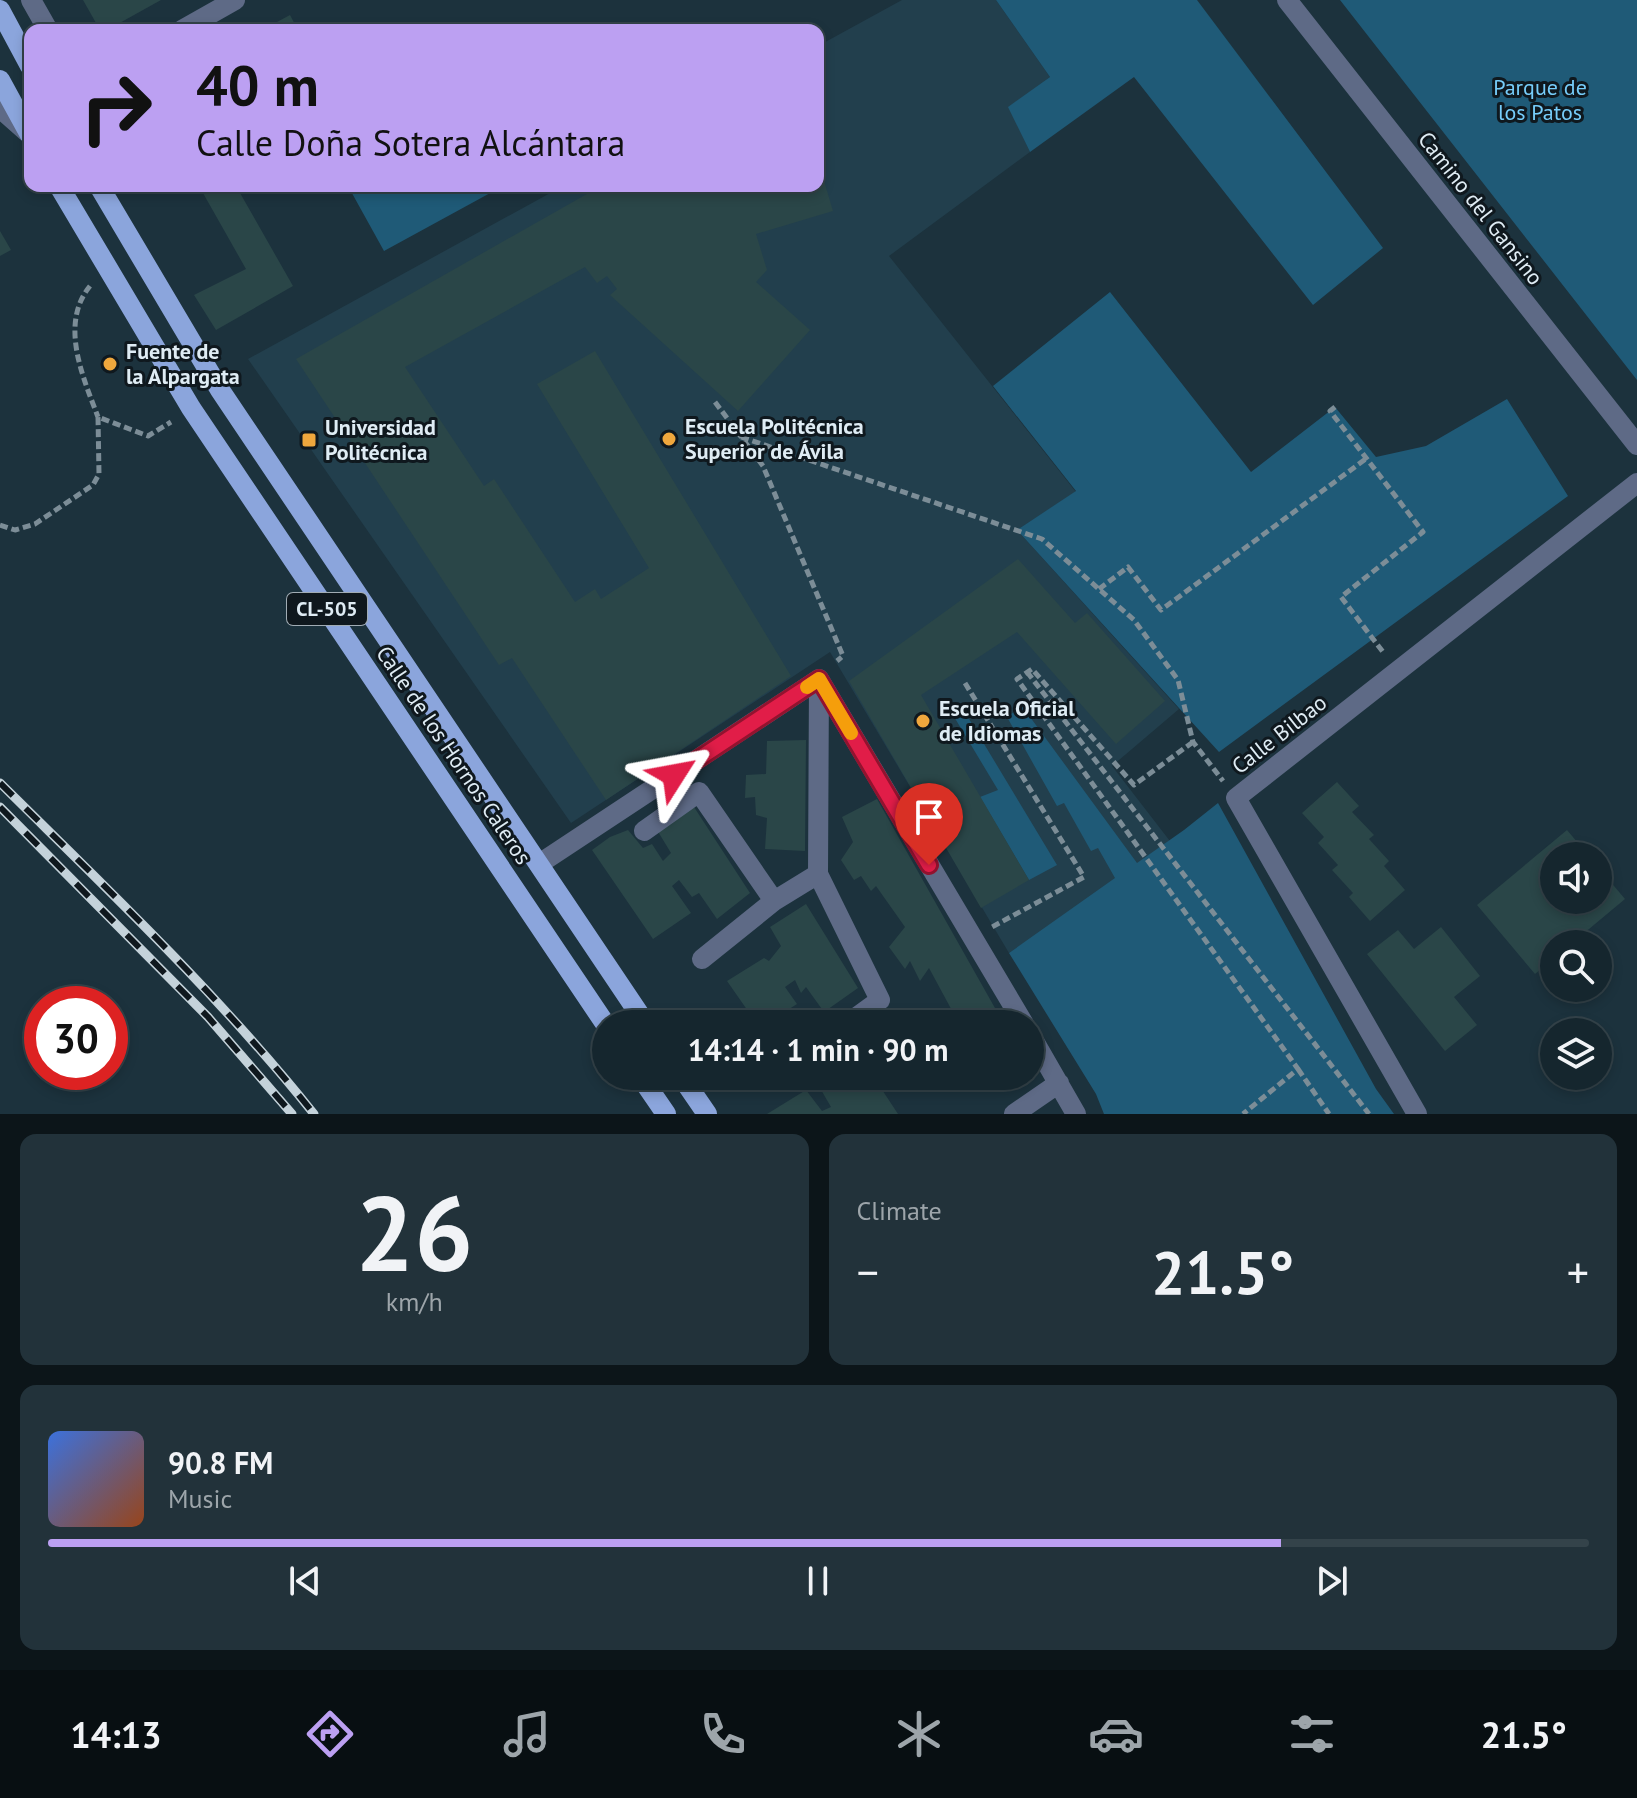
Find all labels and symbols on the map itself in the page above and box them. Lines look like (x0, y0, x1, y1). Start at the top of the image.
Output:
park label: Parque de los Patos (1493, 73, 1587, 126)
street label: Camino del Gansino (1412, 126, 1550, 290)
place label: Fuente de la Alpargata (126, 337, 240, 390)
marker: Fuente de la Alpargata (101, 355, 119, 373)
place label: Escuela Politécnica Superior de Ávila (685, 412, 864, 465)
place label: Universidad Politécnica (325, 413, 436, 466)
marker: Escuela Politécnica Superior de Ávila (660, 430, 678, 448)
marker: Universidad Politécnica (300, 431, 318, 449)
road number: CL-505 (287, 593, 367, 625)
street label: Calle de los Hornos Caleros (370, 640, 538, 870)
street label: Calle Bilbao (1226, 688, 1332, 780)
place label: Escuela Oficial de Idiomas (939, 694, 1075, 747)
marker: Escuela Oficial de Idiomas (914, 712, 932, 730)
position arrow (632, 733, 716, 817)
pin (895, 783, 963, 865)
speed limit sign: 30 (24, 986, 128, 1090)

